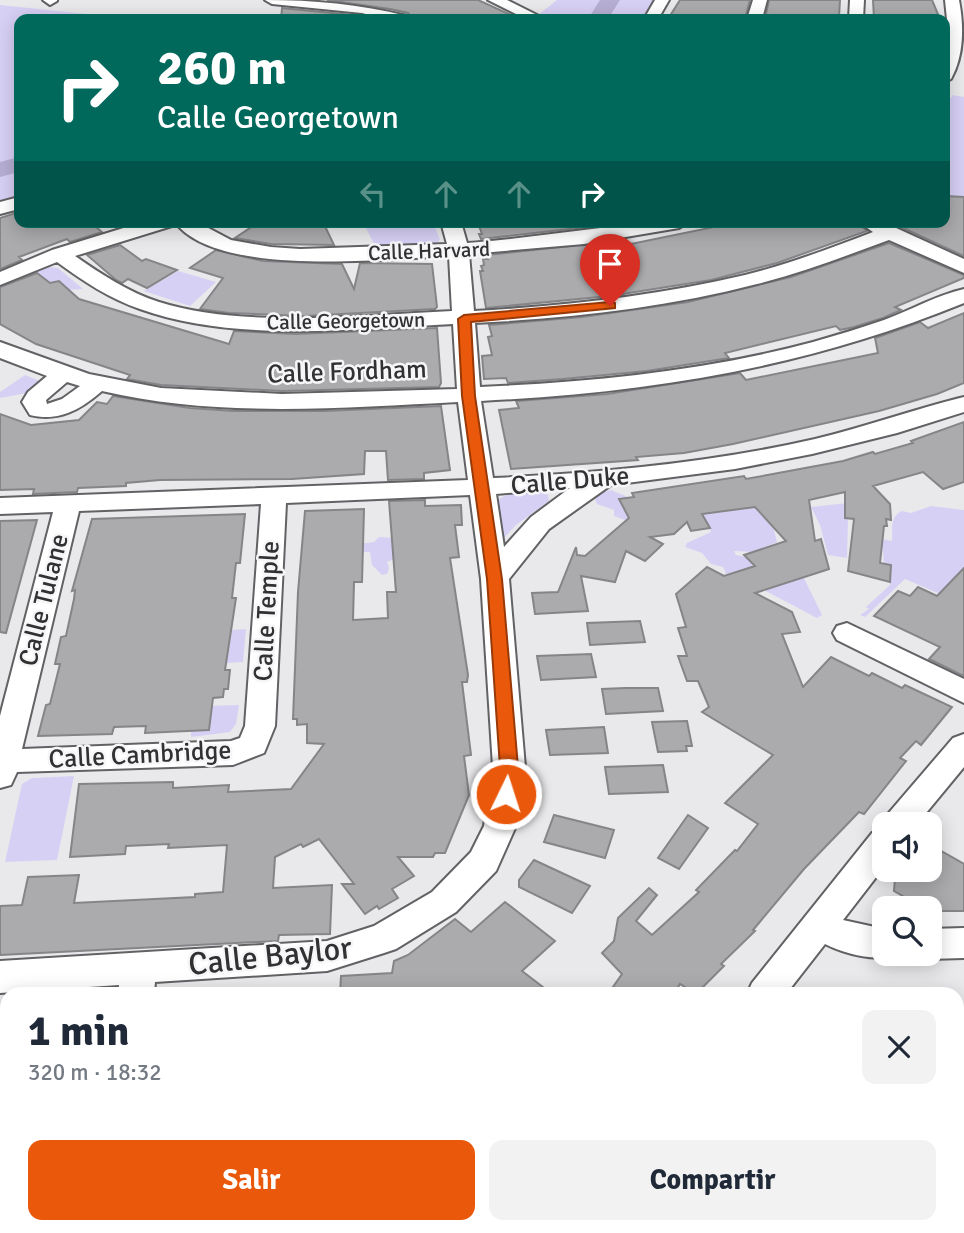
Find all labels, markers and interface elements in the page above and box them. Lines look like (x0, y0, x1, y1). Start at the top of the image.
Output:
text: 260 m (157, 38, 287, 98)
icon: right (42, 42, 133, 133)
text: Calle Georgetown (157, 98, 399, 137)
icon: left (354, 175, 392, 213)
icon: ahead (427, 175, 465, 213)
icon: ahead (500, 175, 538, 213)
icon: right (573, 175, 611, 213)
pin (580, 234, 640, 306)
street label: Calle Harvard (367, 236, 491, 266)
icon: arrive (591, 245, 629, 283)
street label: Calle Georgetown (266, 307, 426, 335)
street label: Calle Fordham (267, 353, 427, 391)
street label: Calle Duke (509, 460, 631, 502)
street label: Calle Tulane (12, 531, 76, 669)
street label: Calle Temple (247, 540, 287, 682)
street label: Calle Cambridge (48, 734, 232, 776)
position arrow (469, 757, 543, 831)
map controls (872, 812, 942, 966)
button: sound (872, 812, 942, 882)
button: search (872, 896, 942, 966)
street label: Calle Baylor (186, 928, 354, 984)
text: 1 min (28, 1006, 129, 1057)
button: close (862, 1010, 936, 1084)
text: 320 m · 18:32 (28, 1058, 162, 1087)
button: Salir (28, 1140, 475, 1220)
button: Compartir (489, 1140, 936, 1220)

